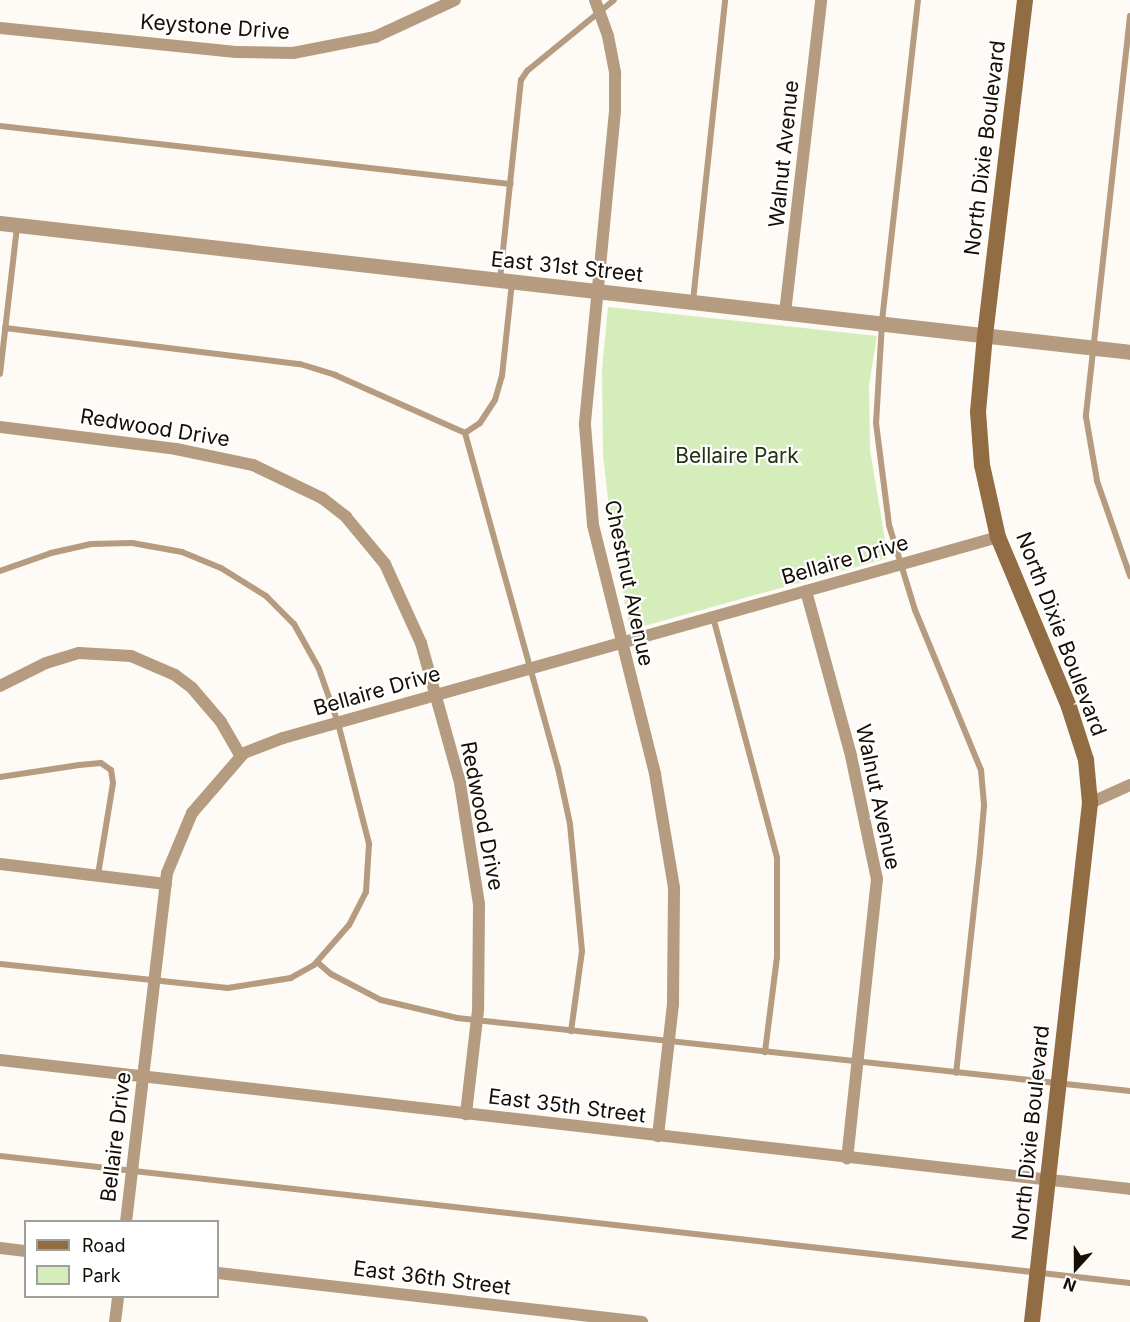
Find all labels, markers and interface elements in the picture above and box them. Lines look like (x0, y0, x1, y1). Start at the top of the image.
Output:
street label: Keystone Drive (139, 9, 291, 45)
street label: North Dixie Boulevard (959, 39, 1011, 257)
street label: Walnut Avenue (764, 79, 804, 229)
street label: East 31st Street (490, 246, 644, 288)
street label: Redwood Drive (78, 404, 232, 452)
park label: Bellaire Park (675, 443, 799, 469)
street label: Chestnut Avenue (599, 498, 659, 668)
street label: North Dixie Boulevard (1010, 528, 1112, 740)
street label: Bellaire Drive (779, 530, 911, 590)
street label: Bellaire Drive (311, 661, 443, 721)
street label: Walnut Avenue (850, 722, 906, 872)
street label: Redwood Drive (455, 739, 509, 893)
street label: North Dixie Boulevard (1007, 1024, 1055, 1242)
street label: Bellaire Drive (96, 1071, 136, 1203)
street label: East 35th Street (487, 1084, 647, 1128)
legend (24, 1220, 219, 1298)
text: Road (82, 1235, 125, 1256)
north arrow (1046, 1238, 1106, 1298)
street label: East 36th Street (352, 1256, 512, 1300)
text: Park (82, 1265, 121, 1286)
text: N (1060, 1273, 1079, 1296)

